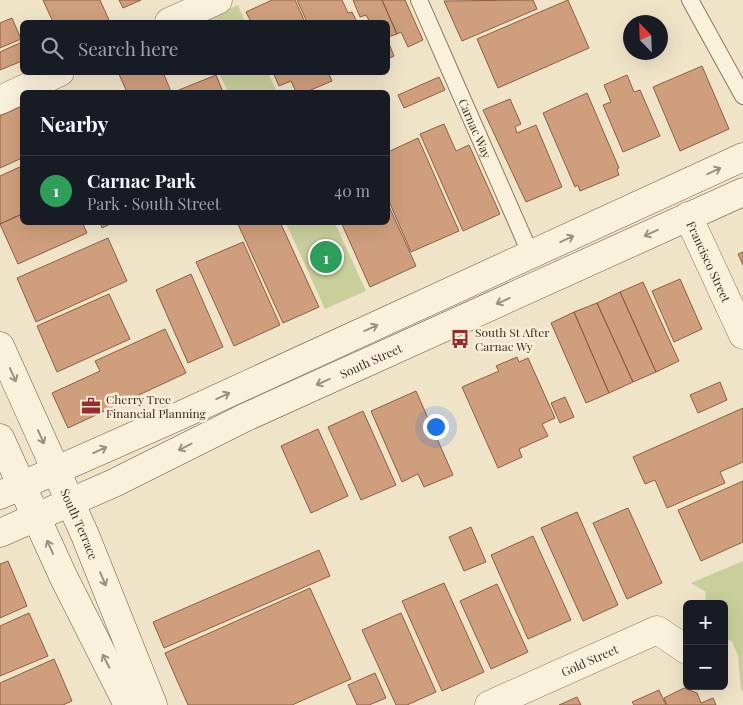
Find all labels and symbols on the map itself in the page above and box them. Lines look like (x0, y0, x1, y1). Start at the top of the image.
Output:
north arrow (623, 15, 668, 60)
street label: Carnac Way (455, 96, 495, 160)
one-way arrow (706, 166, 721, 175)
street label: Francisco Street (683, 218, 735, 305)
one-way arrow (643, 228, 658, 238)
one-way arrow (559, 234, 574, 244)
pin: 1 (310, 238, 342, 276)
one-way arrow (496, 296, 511, 306)
one-way arrow (363, 323, 378, 333)
place label: South St After Carnac Wy (475, 324, 550, 354)
bus stop icon: South St After Carnac Wy (449, 328, 471, 350)
street label: South Street (337, 339, 405, 382)
one-way arrow (9, 367, 18, 382)
one-way arrow (316, 378, 331, 387)
one-way arrow (215, 390, 230, 400)
place label: Cherry Tree Financial Planning (106, 391, 207, 421)
office icon: Cherry Tree Financial Planning (80, 395, 102, 417)
your location (423, 414, 449, 440)
one-way arrow (36, 429, 46, 444)
one-way arrow (178, 443, 193, 452)
one-way arrow (92, 445, 107, 455)
street label: South Terrace (57, 486, 102, 562)
one-way arrow (45, 540, 55, 555)
one-way arrow (99, 571, 109, 586)
street label: Gold Street (559, 640, 621, 680)
one-way arrow (101, 654, 111, 669)

